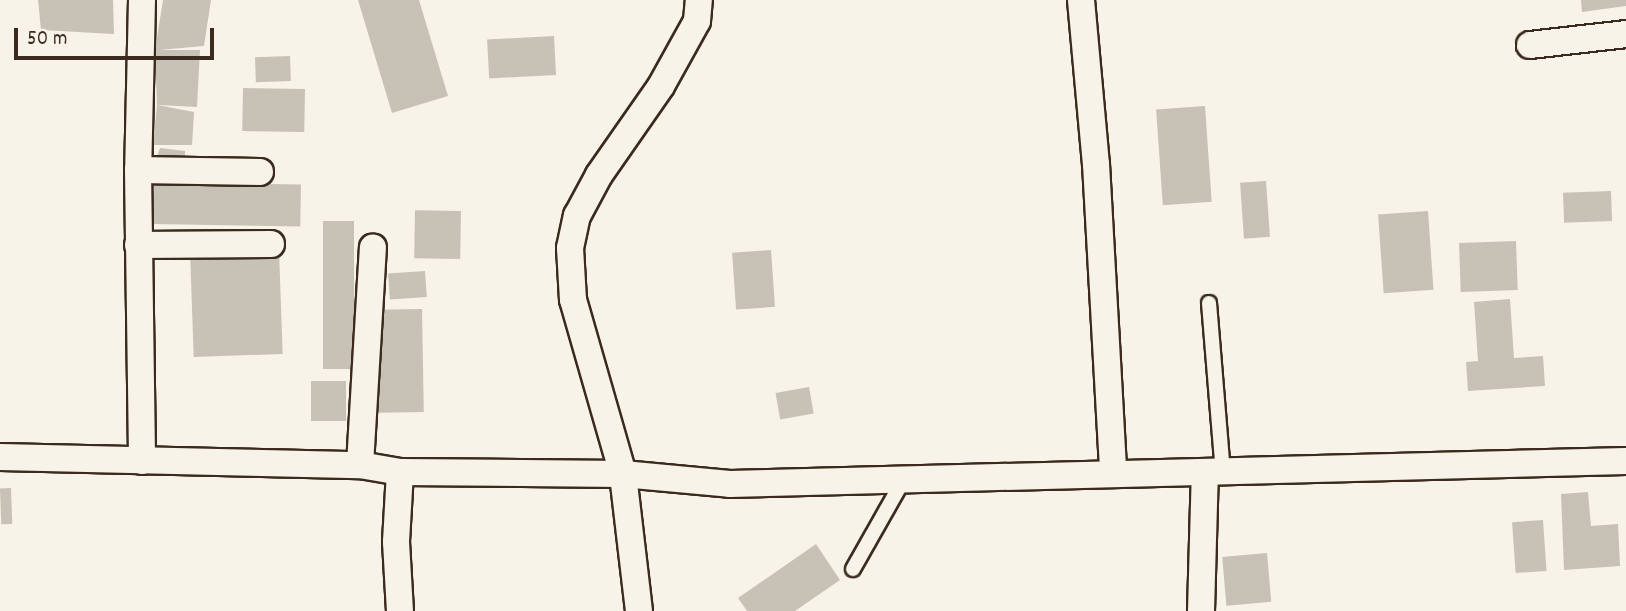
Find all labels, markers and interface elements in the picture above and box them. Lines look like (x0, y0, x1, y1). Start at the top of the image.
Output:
scale bar (18, 14, 217, 58)
text: 50 m (27, 25, 67, 55)

